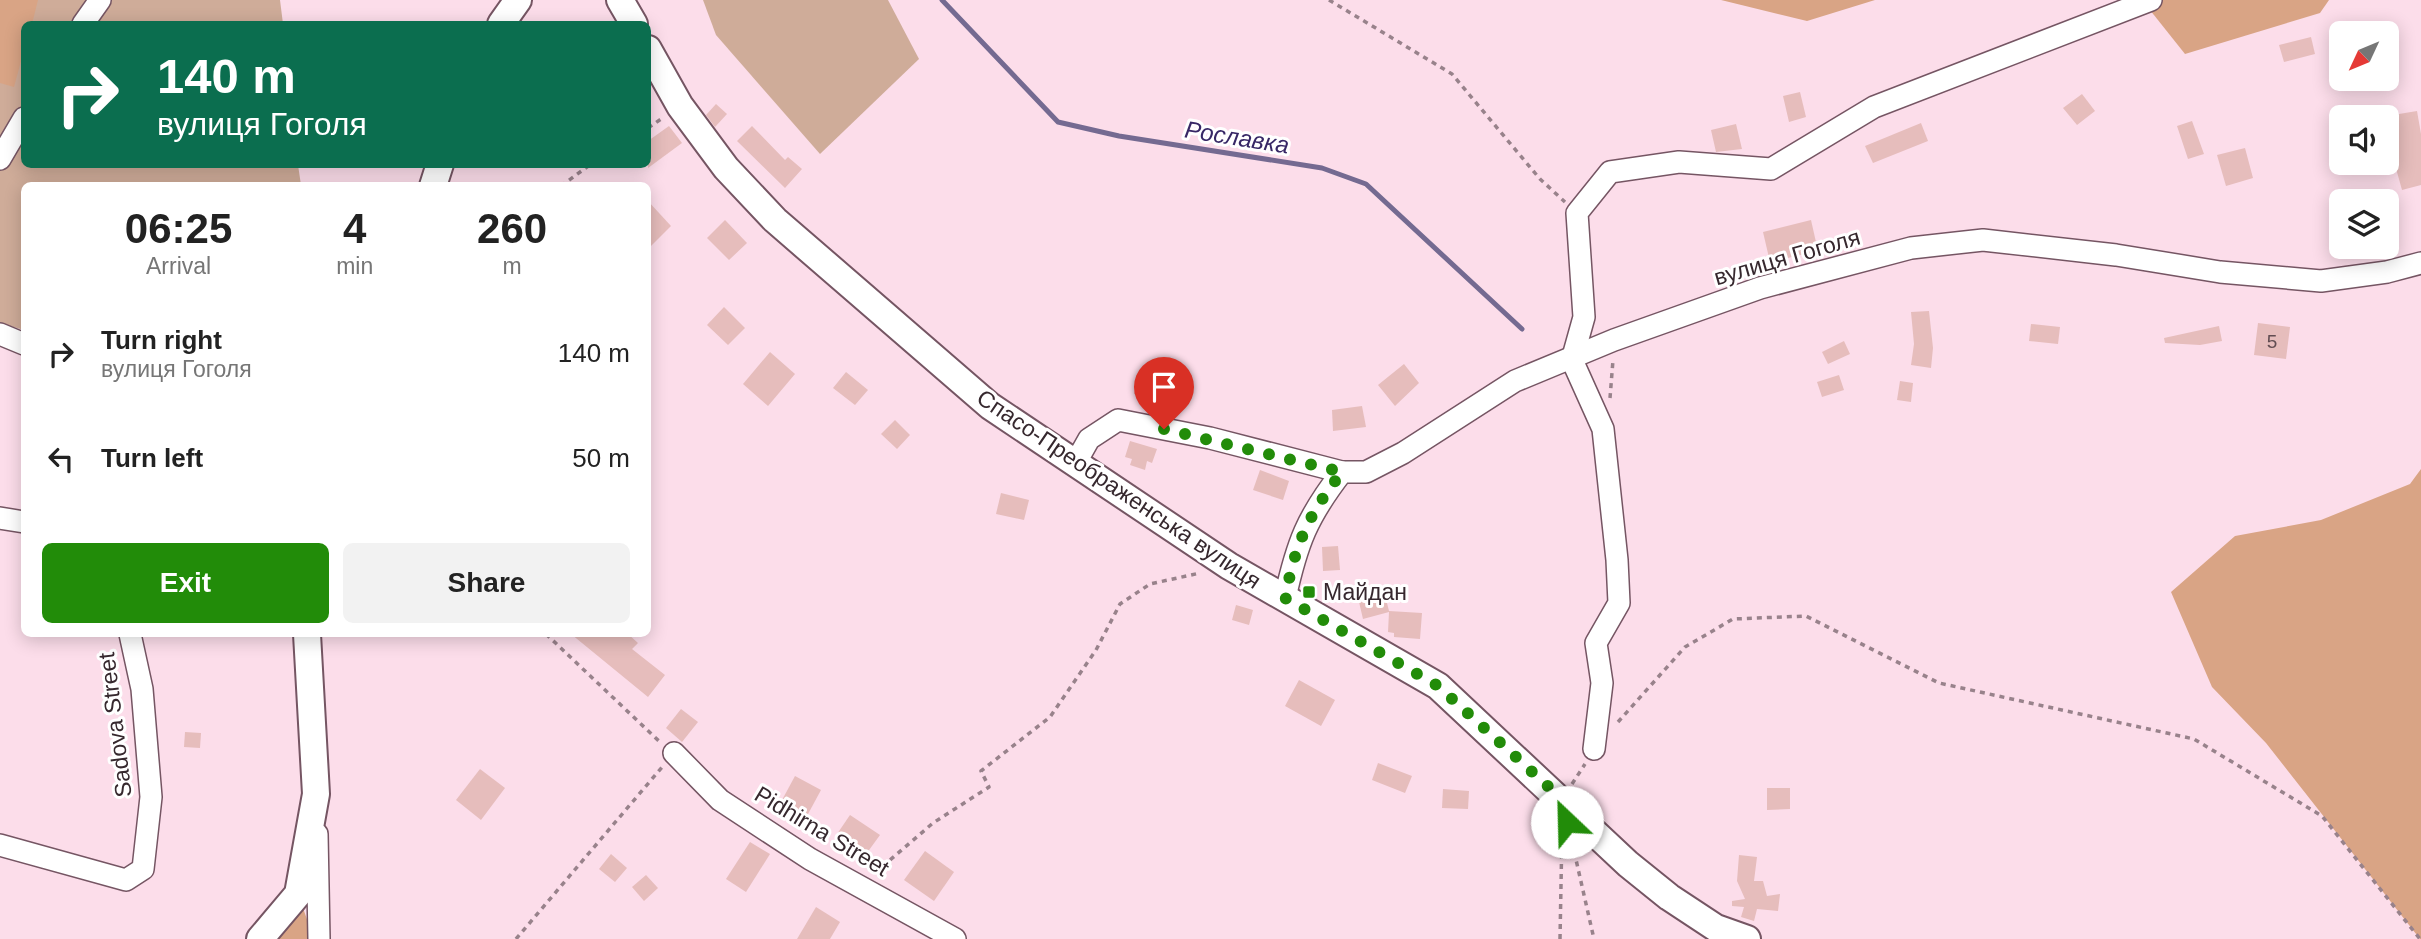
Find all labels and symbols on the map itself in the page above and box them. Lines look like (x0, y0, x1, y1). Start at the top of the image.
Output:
north arrow (2329, 21, 2399, 91)
water label: Рославка (1183, 115, 1291, 159)
street label: вулиця Гоголя (1711, 224, 1863, 290)
house number: 5 (2267, 331, 2277, 352)
pin (1134, 357, 1194, 429)
street label: Спасо-Преображенська вулиця (972, 384, 1266, 594)
place label: Майдан (1323, 579, 1407, 605)
marker: Майдан (1301, 584, 1317, 600)
street label: Sadova Street (93, 650, 137, 799)
street label: Pidhirna Street (750, 781, 894, 882)
position arrow (1530, 785, 1604, 859)

